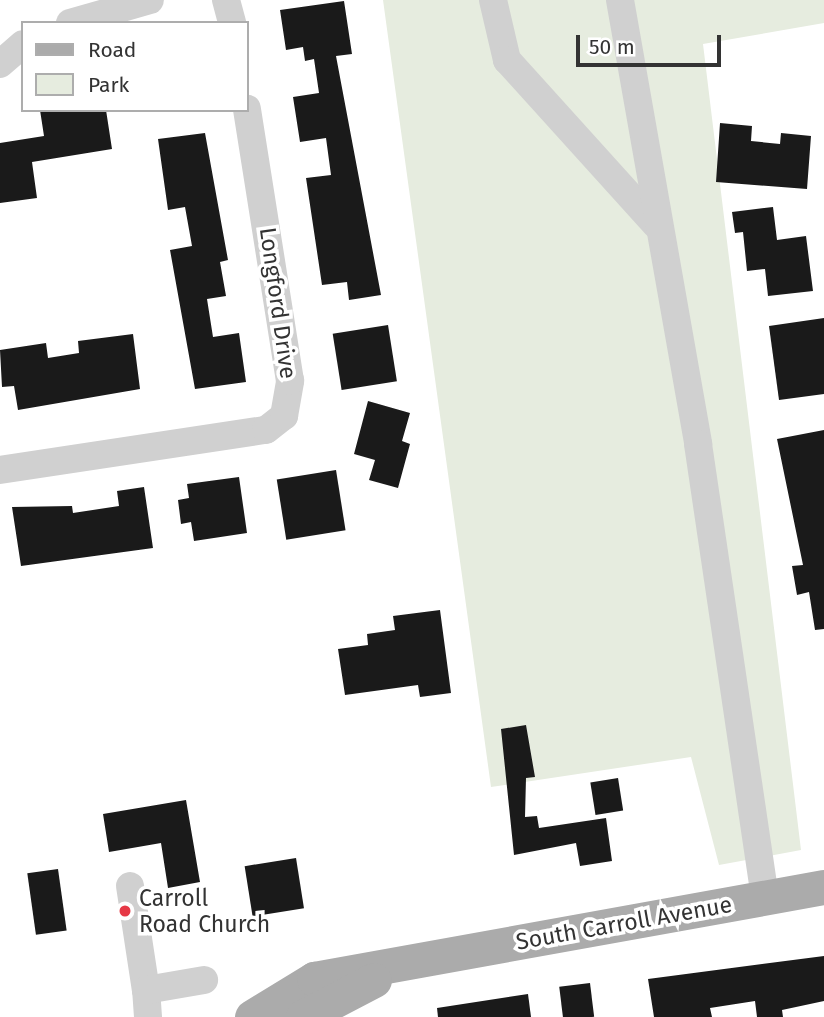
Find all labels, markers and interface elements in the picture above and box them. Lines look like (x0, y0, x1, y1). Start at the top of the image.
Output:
legend (21, 21, 248, 112)
scale bar (579, 21, 724, 65)
text: 50 m (589, 34, 635, 60)
text: Road (88, 37, 136, 63)
text: Park (88, 72, 129, 98)
street label: Longford Drive (254, 226, 302, 380)
place label: Carroll Road Church (139, 884, 270, 938)
street label: South Carroll Avenue (514, 890, 734, 956)
marker: Carroll Road Church (117, 903, 133, 919)

